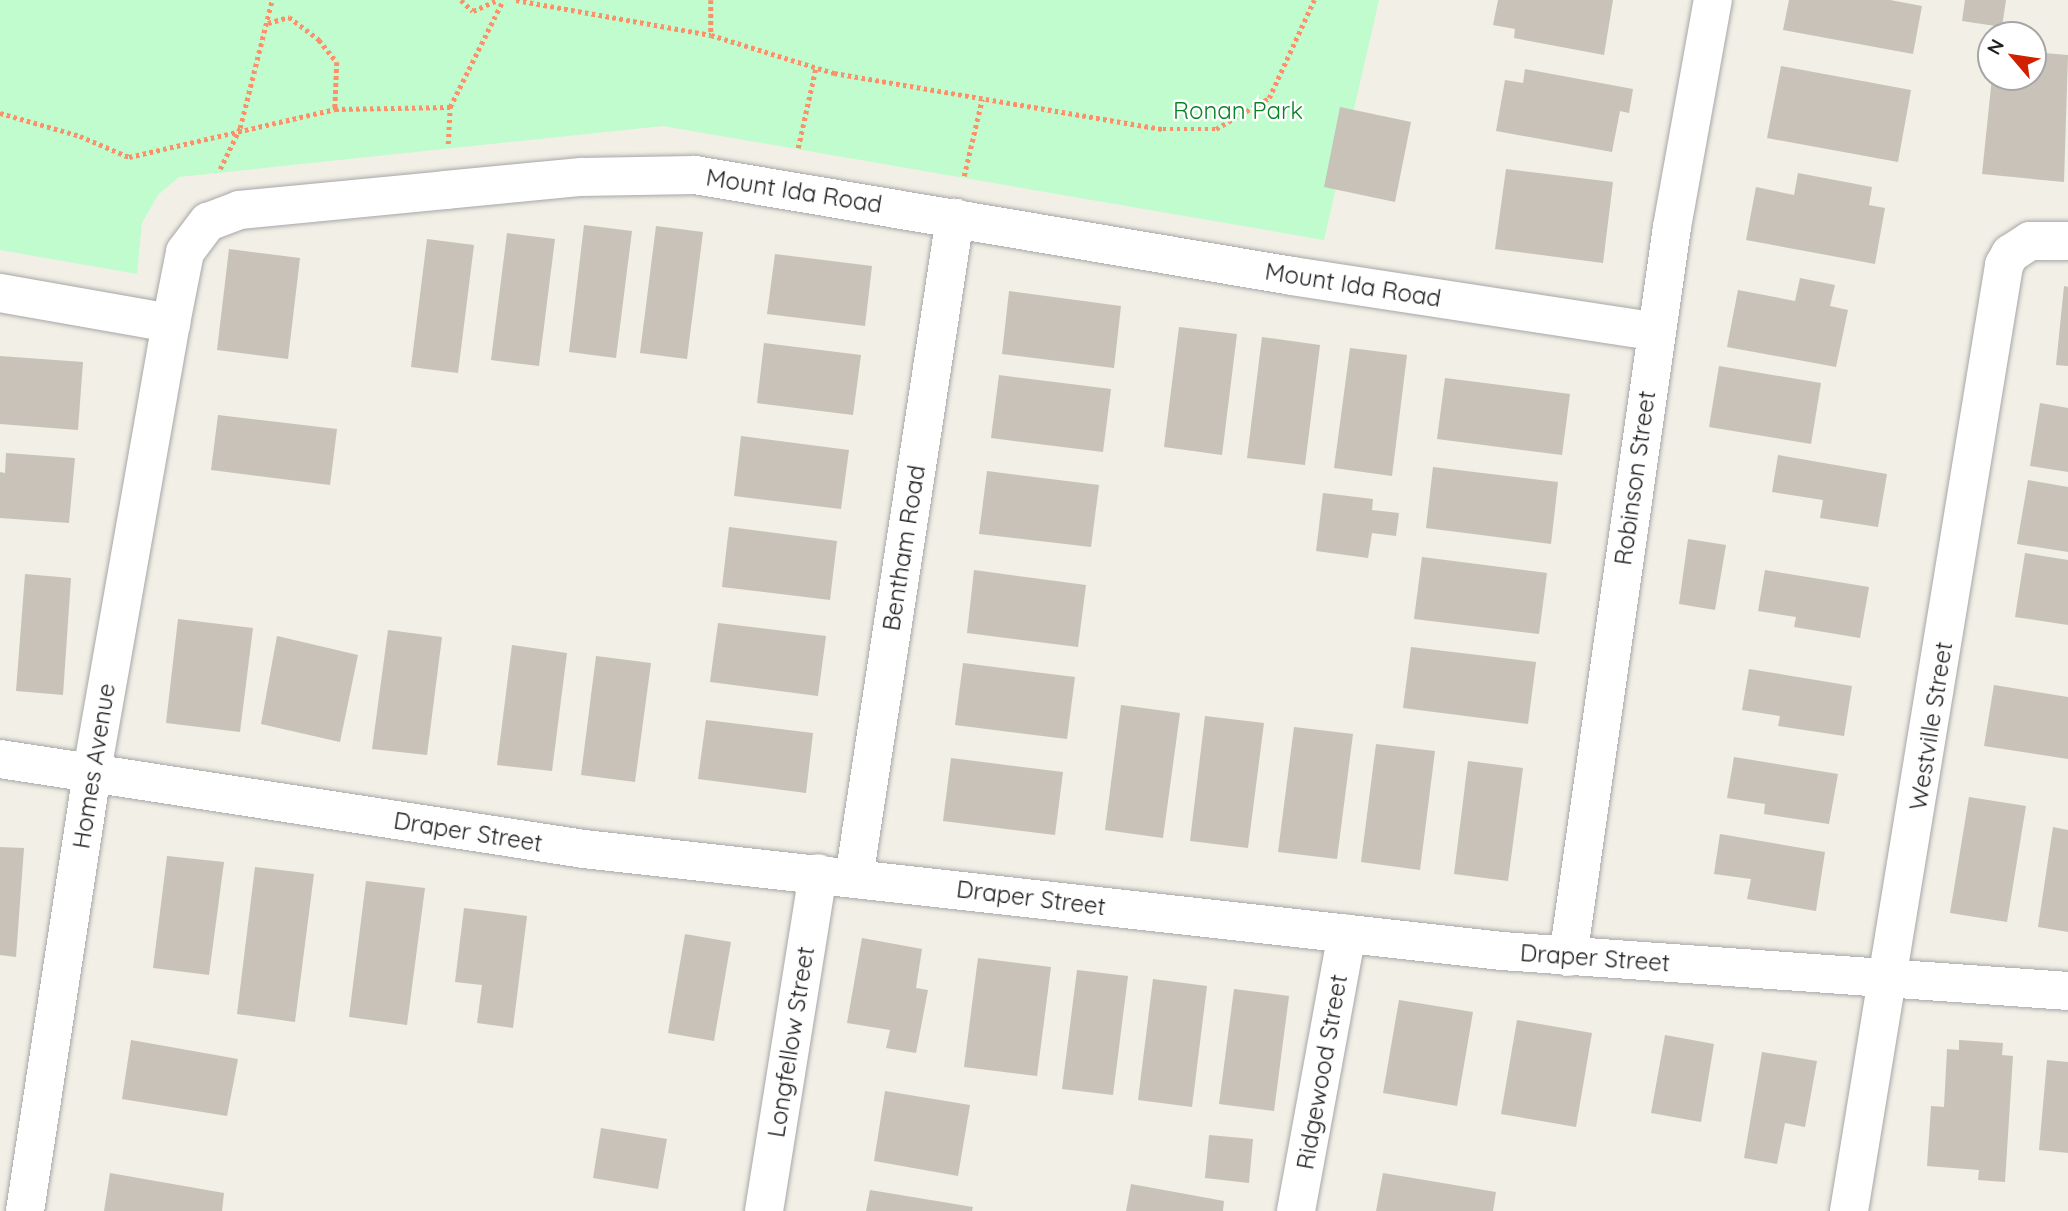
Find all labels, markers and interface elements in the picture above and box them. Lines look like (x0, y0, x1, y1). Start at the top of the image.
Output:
north arrow (1977, 21, 2047, 91)
text: N (1982, 35, 2009, 59)
park label: Ronan Park (1173, 97, 1303, 125)
street label: Mount Ida Road (704, 163, 884, 219)
street label: Mount Ida Road (1263, 257, 1443, 313)
street label: Robinson Street (1609, 389, 1661, 567)
street label: Bentham Road (877, 463, 931, 633)
street label: Westville Street (1903, 640, 1959, 812)
street label: Homes Avenue (67, 681, 121, 851)
street label: Draper Street (392, 806, 544, 858)
street label: Draper Street (955, 875, 1107, 921)
street label: Draper Street (1519, 938, 1671, 978)
street label: Longfellow Street (762, 944, 820, 1140)
street label: Ridgewood Street (1291, 972, 1353, 1172)

